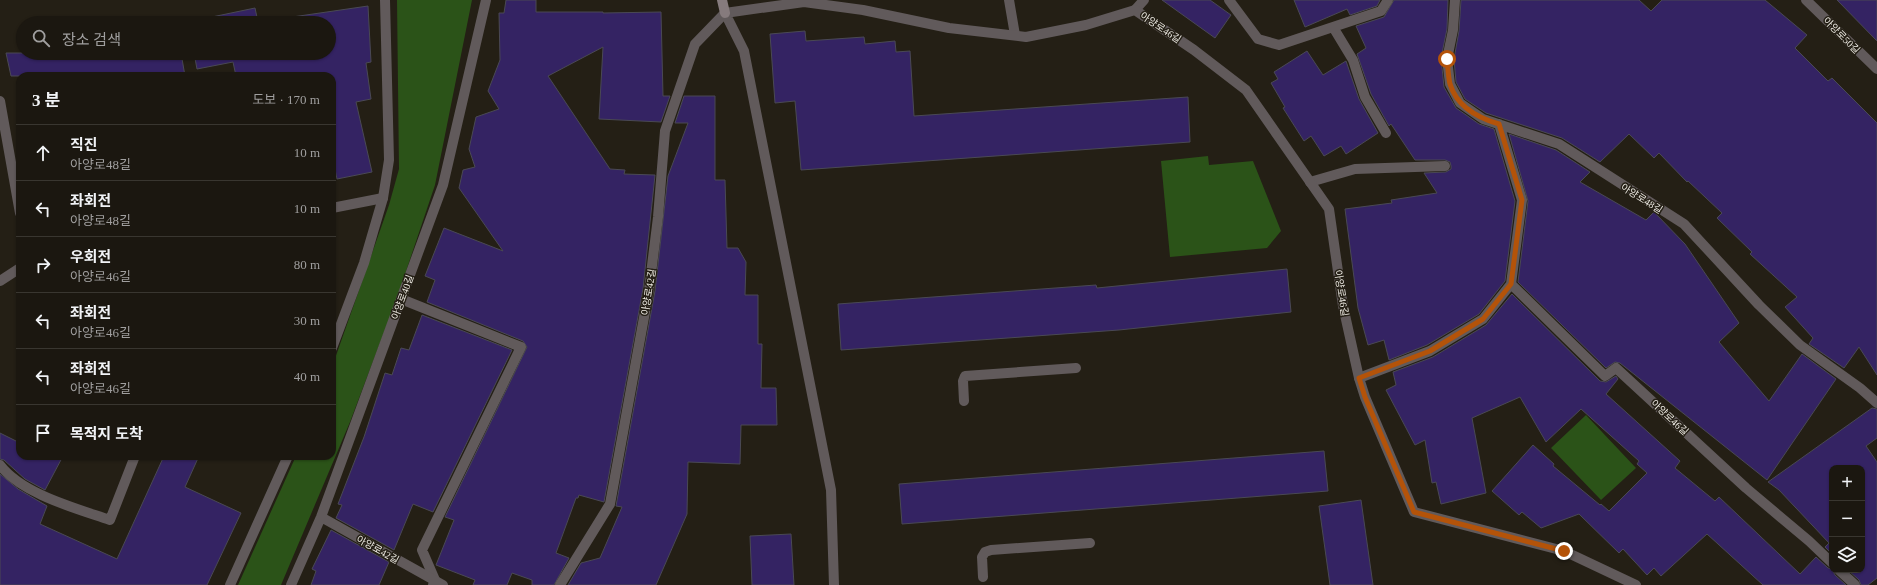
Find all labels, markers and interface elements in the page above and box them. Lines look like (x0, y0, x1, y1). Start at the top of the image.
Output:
street label: 아양로46길 (1138, 10, 1183, 45)
street label: 아양로50길 (1821, 15, 1862, 56)
search box (16, 16, 336, 60)
icon: search (30, 27, 52, 49)
text: 장소 검색 (62, 32, 121, 48)
route start (1438, 50, 1456, 68)
text: 3 분 (32, 91, 60, 110)
text: 도보 · 170 m (252, 92, 320, 107)
text: 직진 (70, 137, 98, 153)
icon: ahead (32, 142, 54, 164)
text: 10 m (294, 145, 320, 160)
text: 아양로48길 (70, 157, 131, 172)
street label: 아양로48길 (1619, 181, 1664, 215)
text: 좌회전 (70, 193, 111, 209)
icon: left (32, 198, 54, 220)
text: 10 m (294, 201, 320, 216)
text: 아양로48길 (70, 213, 131, 228)
text: 우회전 (70, 249, 111, 265)
icon: right (32, 254, 54, 276)
text: 80 m (294, 257, 320, 272)
street label: 아양로42길 (639, 268, 658, 316)
text: 아양로46길 (70, 269, 131, 284)
street label: 아양로46길 (1332, 269, 1351, 317)
street label: 아양로40길 (389, 273, 416, 321)
text: 좌회전 (70, 305, 111, 321)
icon: left (32, 310, 54, 332)
text: 30 m (294, 313, 320, 328)
text: 아양로46길 (70, 325, 131, 340)
text: 좌회전 (70, 361, 111, 377)
icon: left (32, 366, 54, 388)
text: 40 m (294, 369, 320, 384)
text: 아양로46길 (70, 381, 131, 396)
street label: 아양로46길 (1649, 397, 1691, 437)
icon: arrive (32, 422, 54, 444)
text: 목적지 도착 (70, 426, 143, 442)
map controls (1829, 465, 1865, 573)
button: + (1829, 465, 1865, 501)
button: − (1829, 501, 1865, 537)
street label: 아양로42길 (355, 533, 401, 566)
button: layers (1829, 537, 1865, 573)
route end (1555, 542, 1573, 560)

